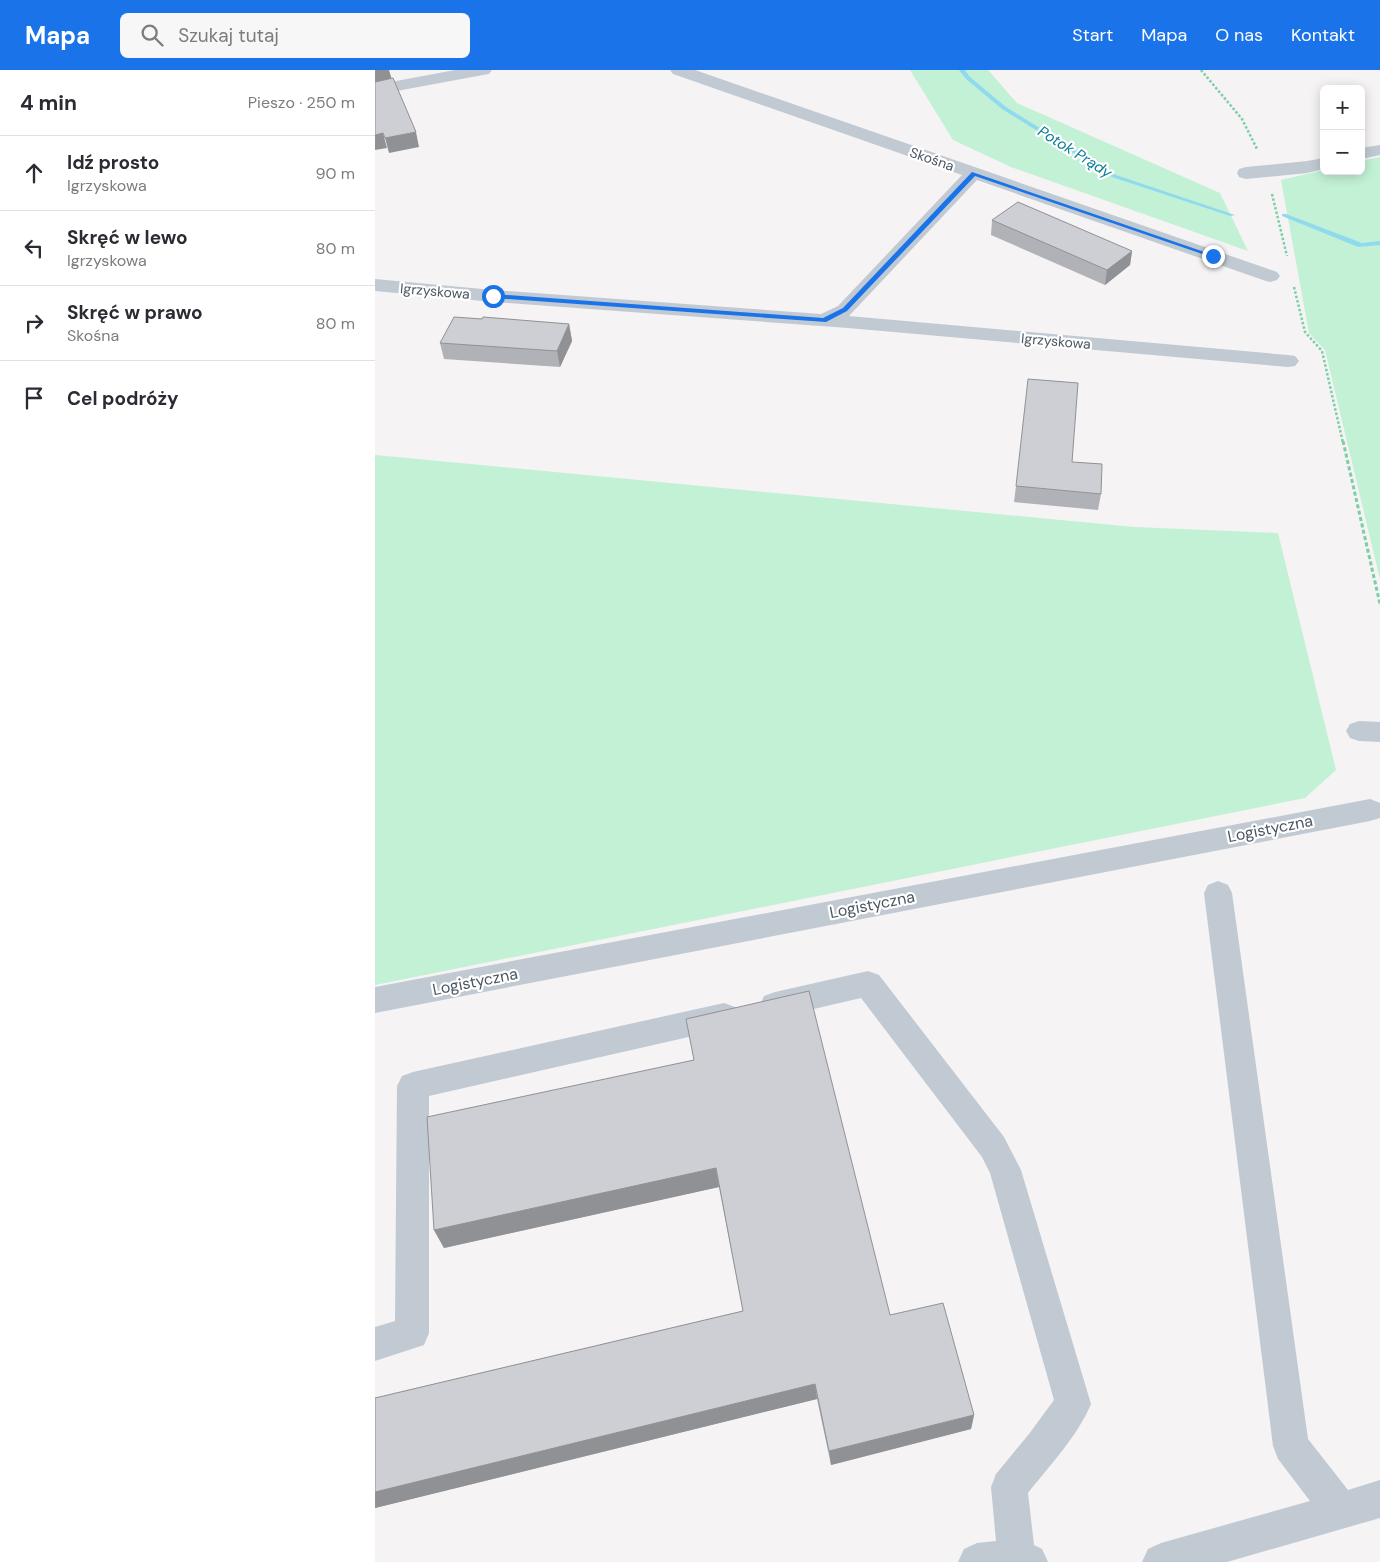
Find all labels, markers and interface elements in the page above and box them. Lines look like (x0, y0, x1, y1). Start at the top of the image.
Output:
search box (120, 13, 470, 58)
text: Mapa (25, 20, 90, 51)
icon: search (138, 21, 166, 49)
text: Szukaj tutaj (178, 23, 279, 48)
text: Start (1072, 23, 1113, 47)
text: Mapa (1141, 23, 1187, 47)
text: O nas (1215, 23, 1263, 47)
text: Kontakt (1291, 23, 1355, 47)
map controls (1320, 85, 1365, 175)
button: + (1320, 85, 1365, 130)
text: 4 min (20, 89, 77, 117)
text: Pieszo · 250 m (248, 92, 355, 113)
water label: Potok Prądy (1034, 121, 1116, 183)
button: − (1320, 130, 1365, 175)
street label: Skośna (907, 143, 957, 175)
text: Idź prosto (67, 150, 159, 175)
icon: ahead (20, 159, 48, 187)
text: 90 m (315, 163, 355, 184)
text: Igrzyskowa (67, 175, 147, 196)
text: Skręć w lewo (67, 225, 188, 250)
icon: left (20, 234, 48, 262)
text: 80 m (316, 238, 355, 259)
route end (1202, 245, 1225, 268)
text: Igrzyskowa (67, 250, 147, 271)
street label: Igrzyskowa (399, 279, 471, 303)
route start (482, 285, 505, 308)
text: Skręć w prawo (67, 300, 203, 325)
icon: right (20, 309, 48, 337)
text: 80 m (316, 313, 355, 334)
text: Skośna (67, 325, 119, 346)
street label: Igrzyskowa (1020, 329, 1092, 353)
icon: arrive (20, 384, 48, 412)
text: Cel podróży (67, 386, 178, 411)
street label: Logistyczna (1226, 810, 1315, 847)
street label: Logistyczna (828, 886, 917, 923)
street label: Logistyczna (431, 963, 520, 1000)

